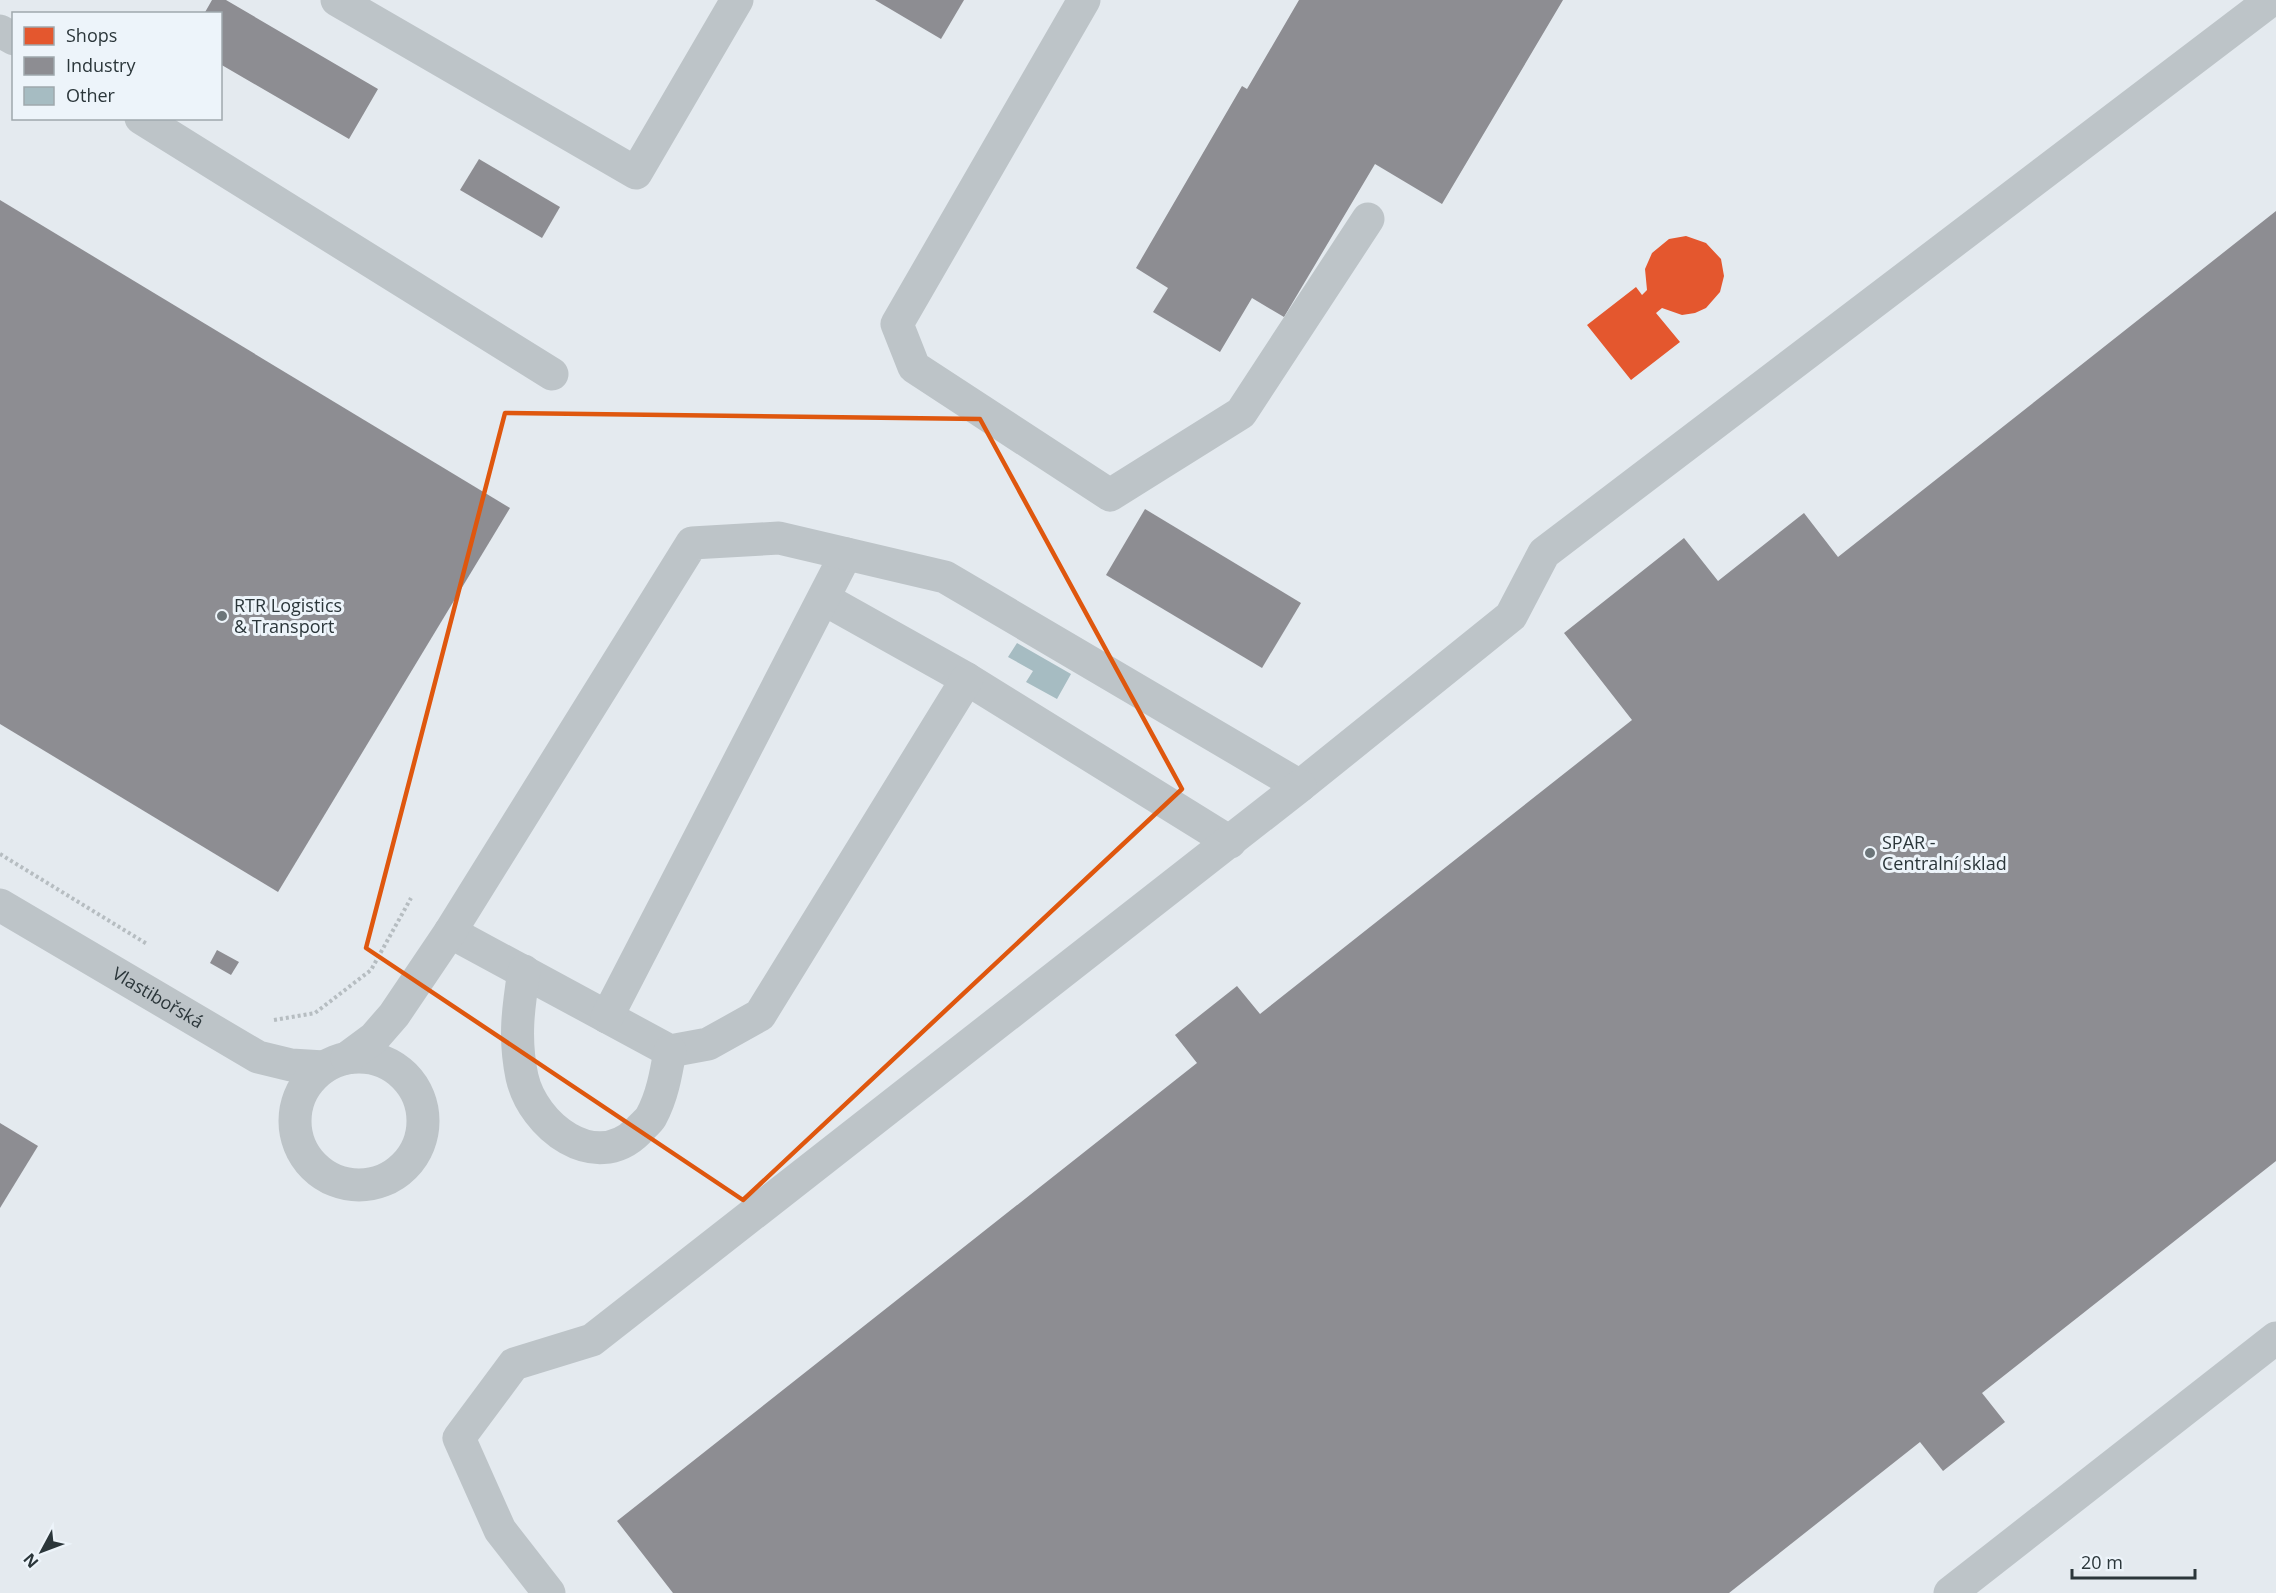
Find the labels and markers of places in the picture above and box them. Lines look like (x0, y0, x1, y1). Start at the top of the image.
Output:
place label: RTR Logistics & Transport (234, 593, 342, 638)
marker: RTR Logistics & Transport (215, 609, 229, 623)
place label: SPAR - Centralní sklad (1882, 830, 2007, 875)
marker: SPAR - Centralní sklad (1863, 846, 1877, 860)

